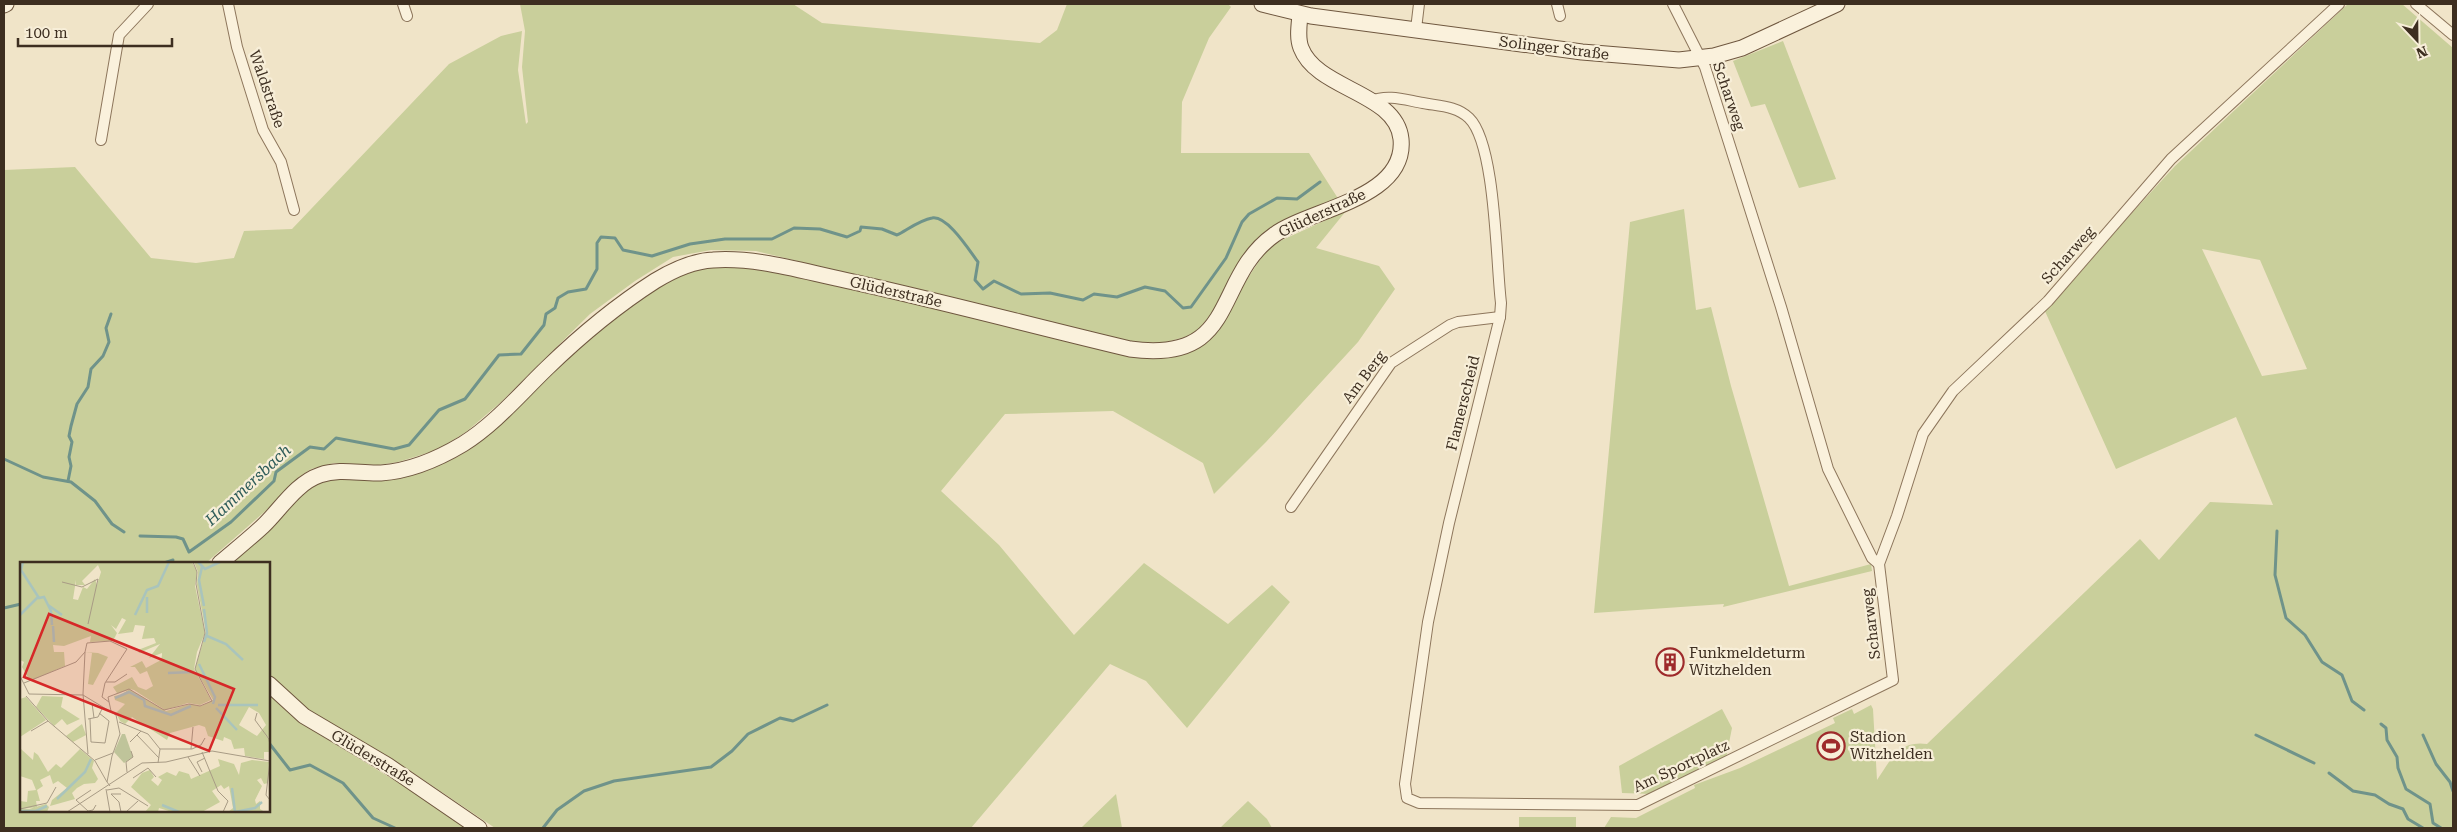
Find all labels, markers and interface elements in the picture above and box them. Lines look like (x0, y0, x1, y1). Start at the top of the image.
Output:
scale bar (18, 15, 171, 47)
north arrow (2392, 15, 2442, 65)
text: 100 m (25, 24, 68, 42)
street label: Solinger Straße (1498, 32, 1610, 64)
text: N (2414, 43, 2430, 62)
street label: Waldstraße (245, 48, 289, 130)
street label: Scharweg (1709, 59, 1749, 133)
street label: Glüderstraße (1276, 185, 1368, 241)
street label: Scharweg (2038, 222, 2099, 287)
street label: Glüderstraße (848, 273, 944, 311)
street label: Am Berg (1339, 347, 1390, 407)
street label: Flamerscheid (1442, 353, 1484, 453)
water label: Hammersbach (201, 440, 295, 530)
inset map (20, 562, 270, 812)
street label: Scharweg (1858, 587, 1884, 660)
place label: Funkmeldeturm Witzhelden (1689, 644, 1806, 679)
building icon: Funkmeldeturm Witzhelden (1655, 647, 1685, 677)
street label: Glüderstraße (328, 726, 418, 790)
place label: Stadion Witzhelden (1850, 728, 1933, 763)
sports icon: Stadion Witzhelden (1816, 731, 1846, 761)
street label: Am Sportplatz (1630, 736, 1732, 796)

